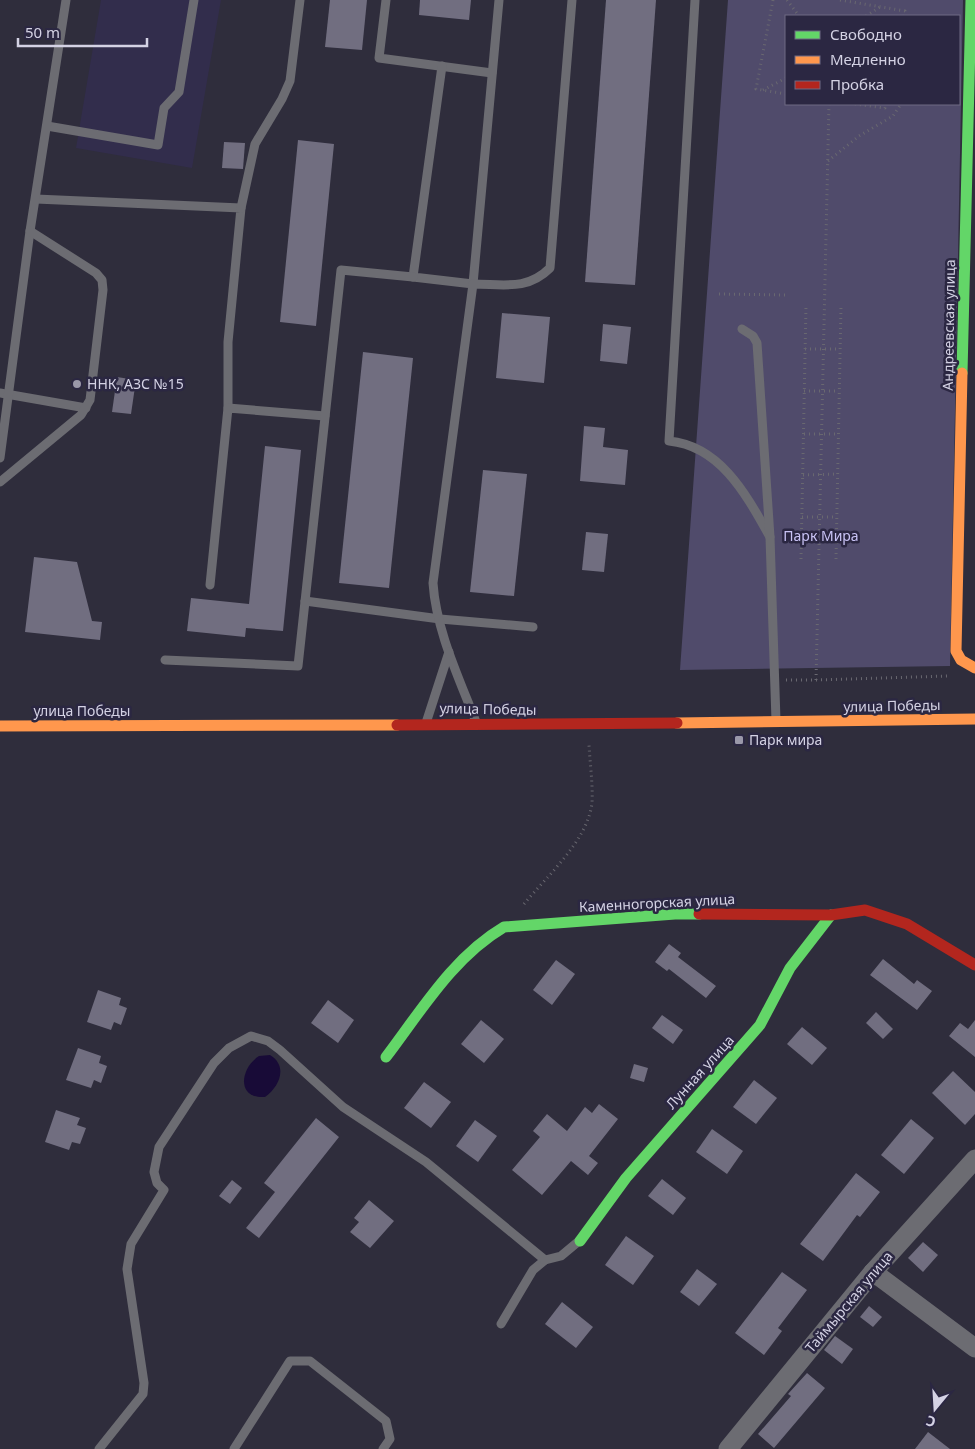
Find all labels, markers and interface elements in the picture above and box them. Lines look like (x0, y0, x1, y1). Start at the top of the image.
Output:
scale bar (18, 15, 146, 47)
legend (785, 15, 960, 105)
text: 50 m (25, 22, 60, 42)
text: Свободно (830, 24, 902, 44)
text: Медленно (830, 49, 906, 69)
text: Пробка (830, 74, 884, 94)
street label: Андреевская улица (938, 259, 959, 391)
place label: ННК, АЗС №15 (87, 374, 184, 393)
marker: ННК, АЗС №15 (71, 378, 83, 390)
park label: Парк Мира (783, 526, 859, 545)
street label: улица Победы (843, 695, 941, 716)
street label: улица Победы (439, 698, 537, 719)
street label: улица Победы (34, 701, 130, 720)
place label: Парк мира (749, 730, 822, 749)
marker: Парк мира (733, 734, 745, 746)
street label: Каменногорская улица (578, 889, 736, 916)
street label: Лунная улица (661, 1031, 738, 1113)
street label: Таймырская улица (801, 1247, 897, 1356)
north arrow (910, 1384, 960, 1434)
text: С (924, 1411, 938, 1432)

